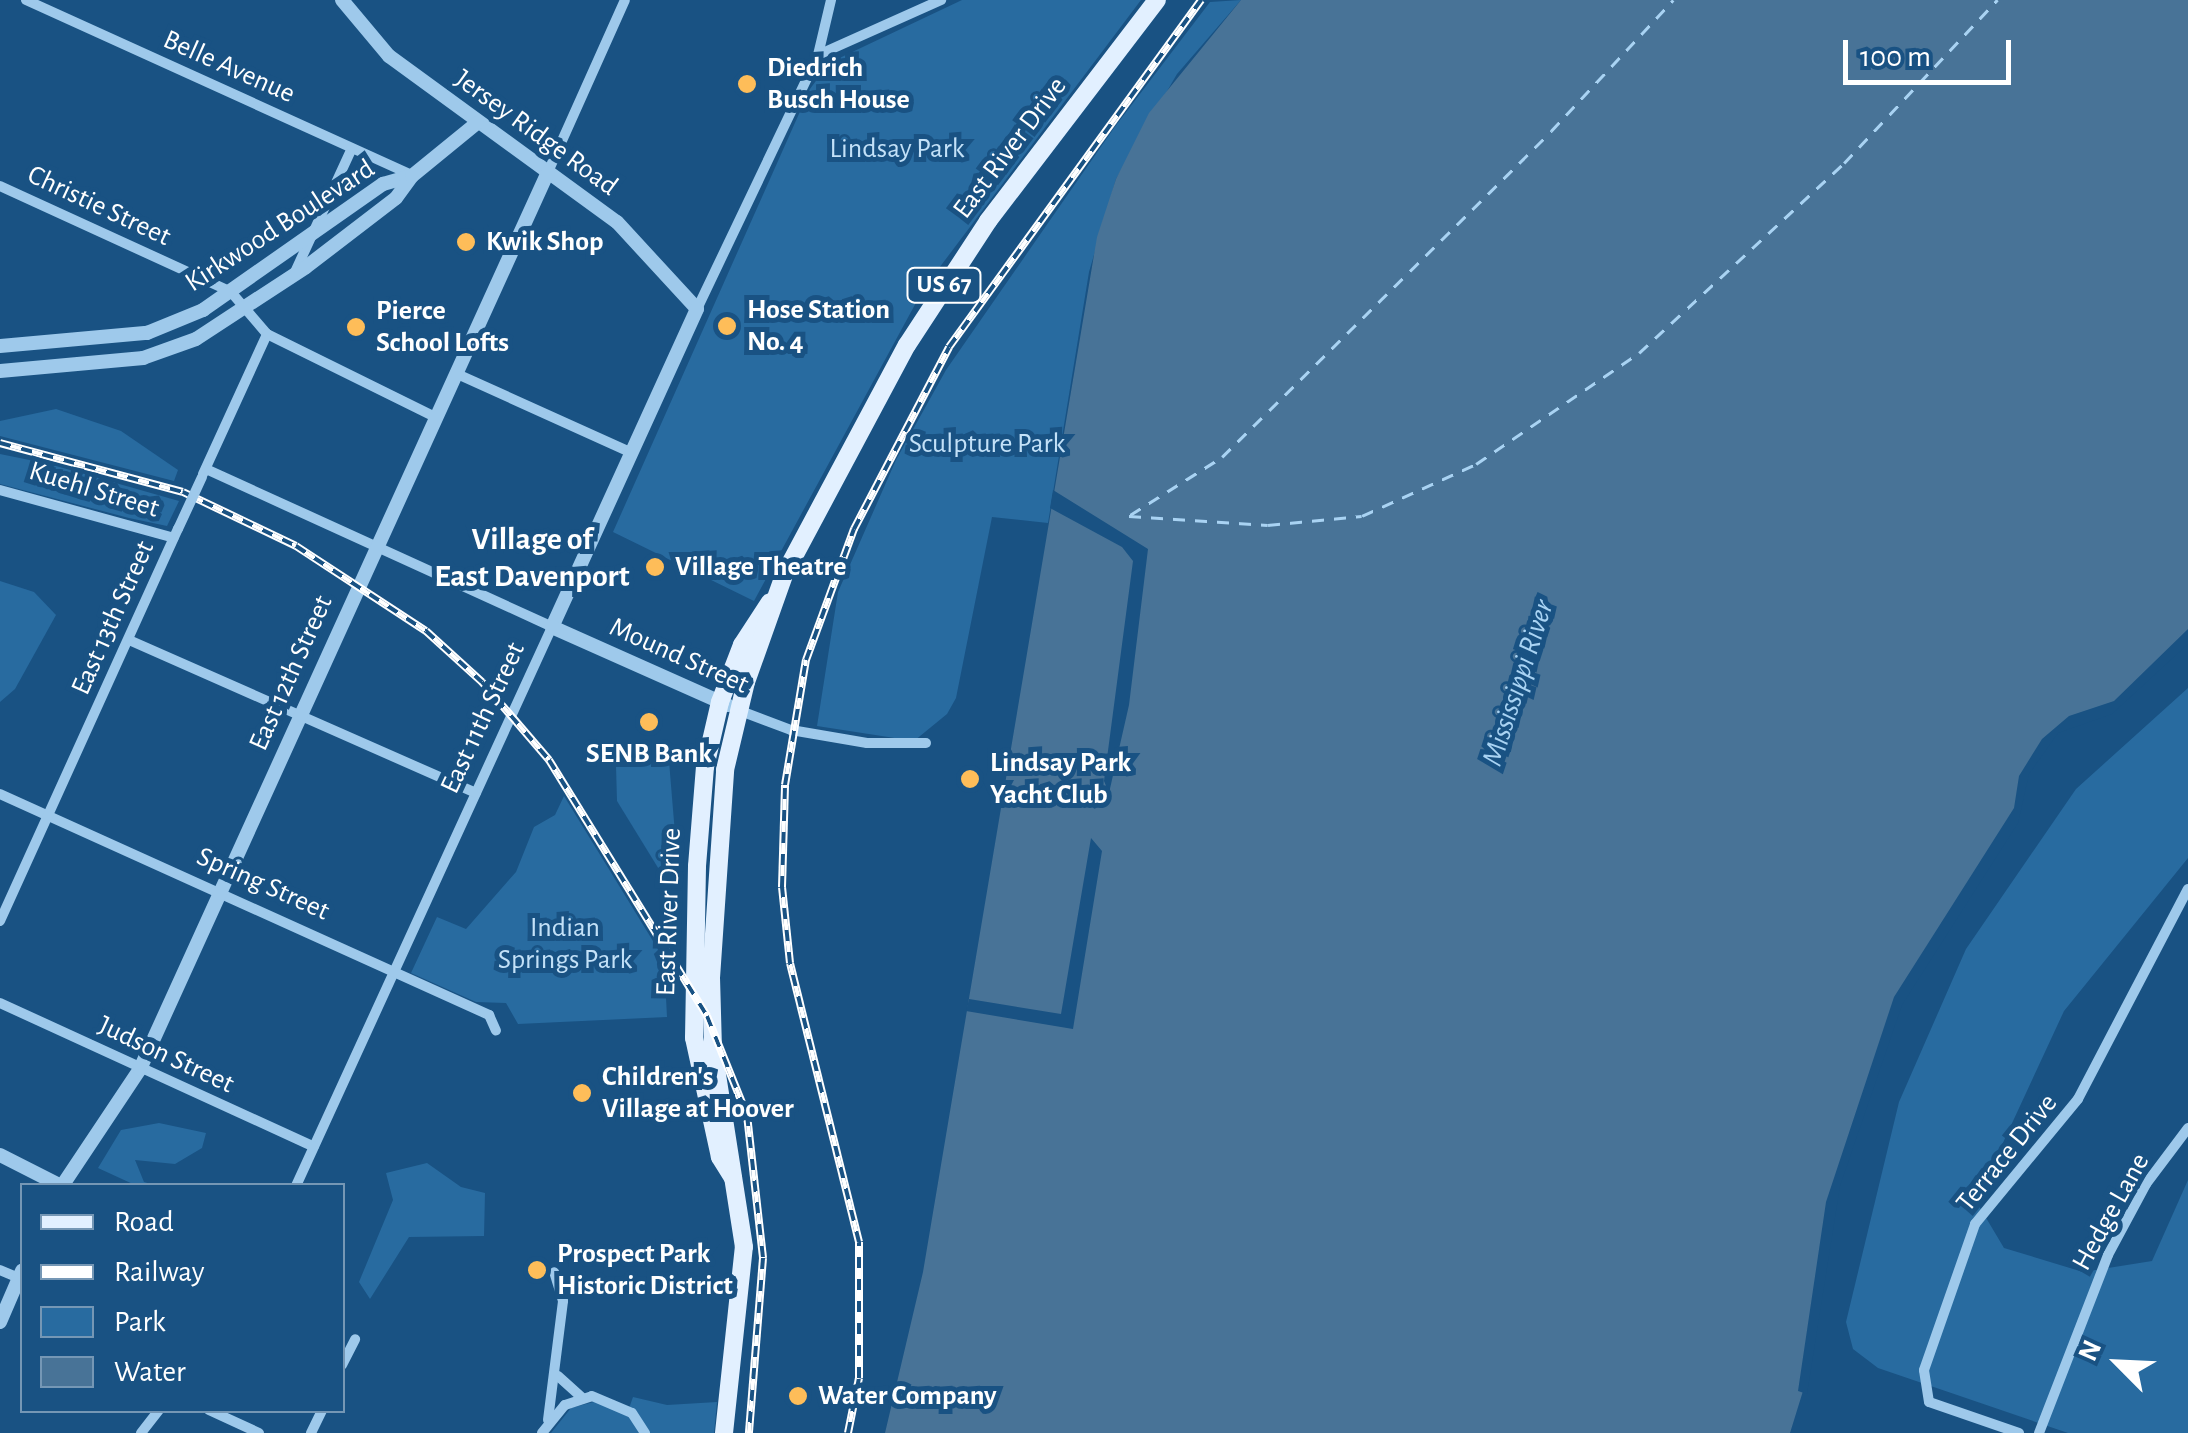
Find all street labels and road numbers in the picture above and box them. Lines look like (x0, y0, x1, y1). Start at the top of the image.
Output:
street label: Belle Avenue (158, 23, 300, 111)
street label: Jersey Ridge Road (448, 63, 624, 203)
street label: East River Drive (946, 71, 1074, 225)
street label: Kirkwood Boulevard (179, 152, 381, 300)
street label: Christie Street (22, 158, 176, 254)
road number: US 67 (904, 265, 984, 305)
street label: Kuehl Street (25, 454, 163, 526)
street label: East 13th Street (64, 536, 162, 700)
street label: East 12th Street (242, 590, 340, 756)
street label: Mound Street (604, 610, 754, 702)
street label: East 11th Street (433, 637, 533, 799)
street label: East River Drive (649, 827, 689, 997)
street label: Spring Street (191, 840, 335, 928)
street label: Judson Street (93, 1009, 239, 1101)
street label: Terrace Drive (1949, 1087, 2065, 1219)
street label: Hedge Lane (2065, 1148, 2157, 1276)

